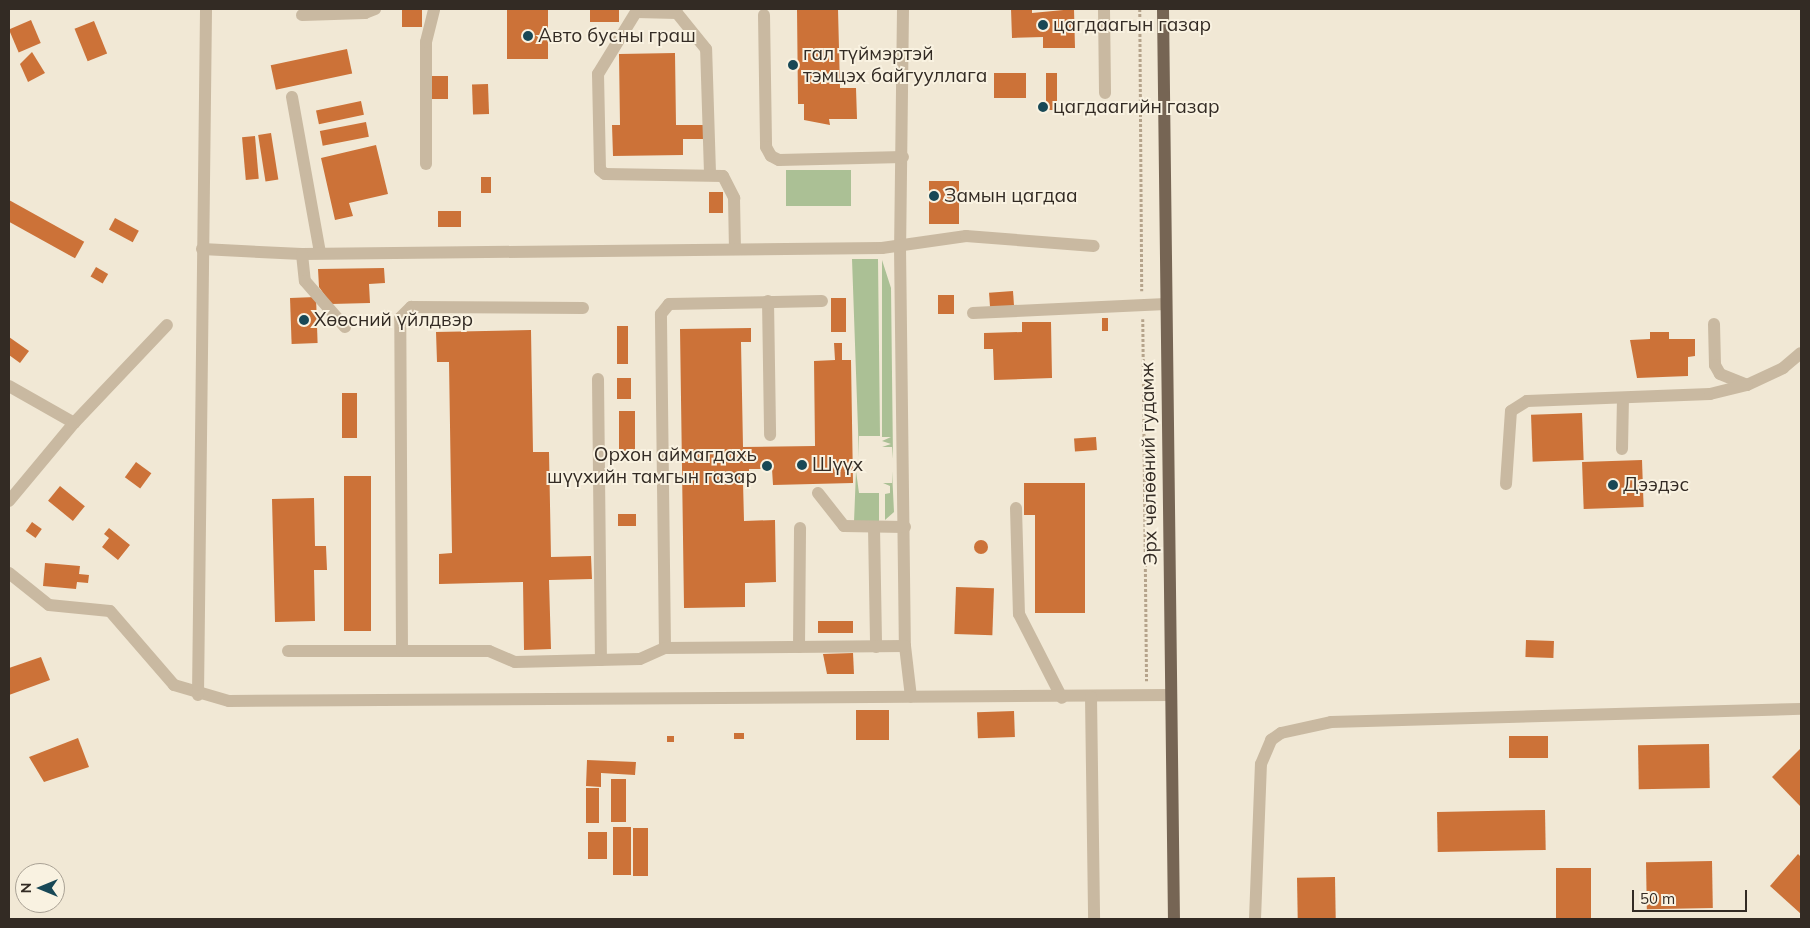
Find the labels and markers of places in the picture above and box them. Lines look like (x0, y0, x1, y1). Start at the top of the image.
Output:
place label: цагдаагын газар (1053, 14, 1211, 36)
marker: цагдаагын газар (1037, 19, 1049, 31)
place label: Авто бусны граш (538, 25, 696, 47)
marker: Авто бусны граш (522, 30, 534, 42)
place label: гал түймэртэй тэмцэх байгууллага (803, 43, 987, 87)
marker: гал түймэртэй тэмцэх байгууллага (787, 59, 799, 71)
place label: цагдаагийн газар (1053, 96, 1220, 118)
marker: цагдаагийн газар (1037, 101, 1049, 113)
place label: Замын цагдаа (944, 185, 1078, 207)
marker: Замын цагдаа (928, 190, 940, 202)
place label: Хөөсний үйлдвэр (314, 309, 473, 331)
marker: Хөөсний үйлдвэр (298, 314, 310, 326)
place label: Орхон аймагдахь шүүхийн тамгын газар (547, 444, 757, 488)
place label: Шүүх (812, 454, 863, 476)
marker: Шүүх (796, 459, 808, 471)
marker: Орхон аймагдахь шүүхийн тамгын газар (761, 460, 773, 472)
place label: Дээдэс (1623, 474, 1689, 496)
marker: Дээдэс (1607, 479, 1619, 491)

